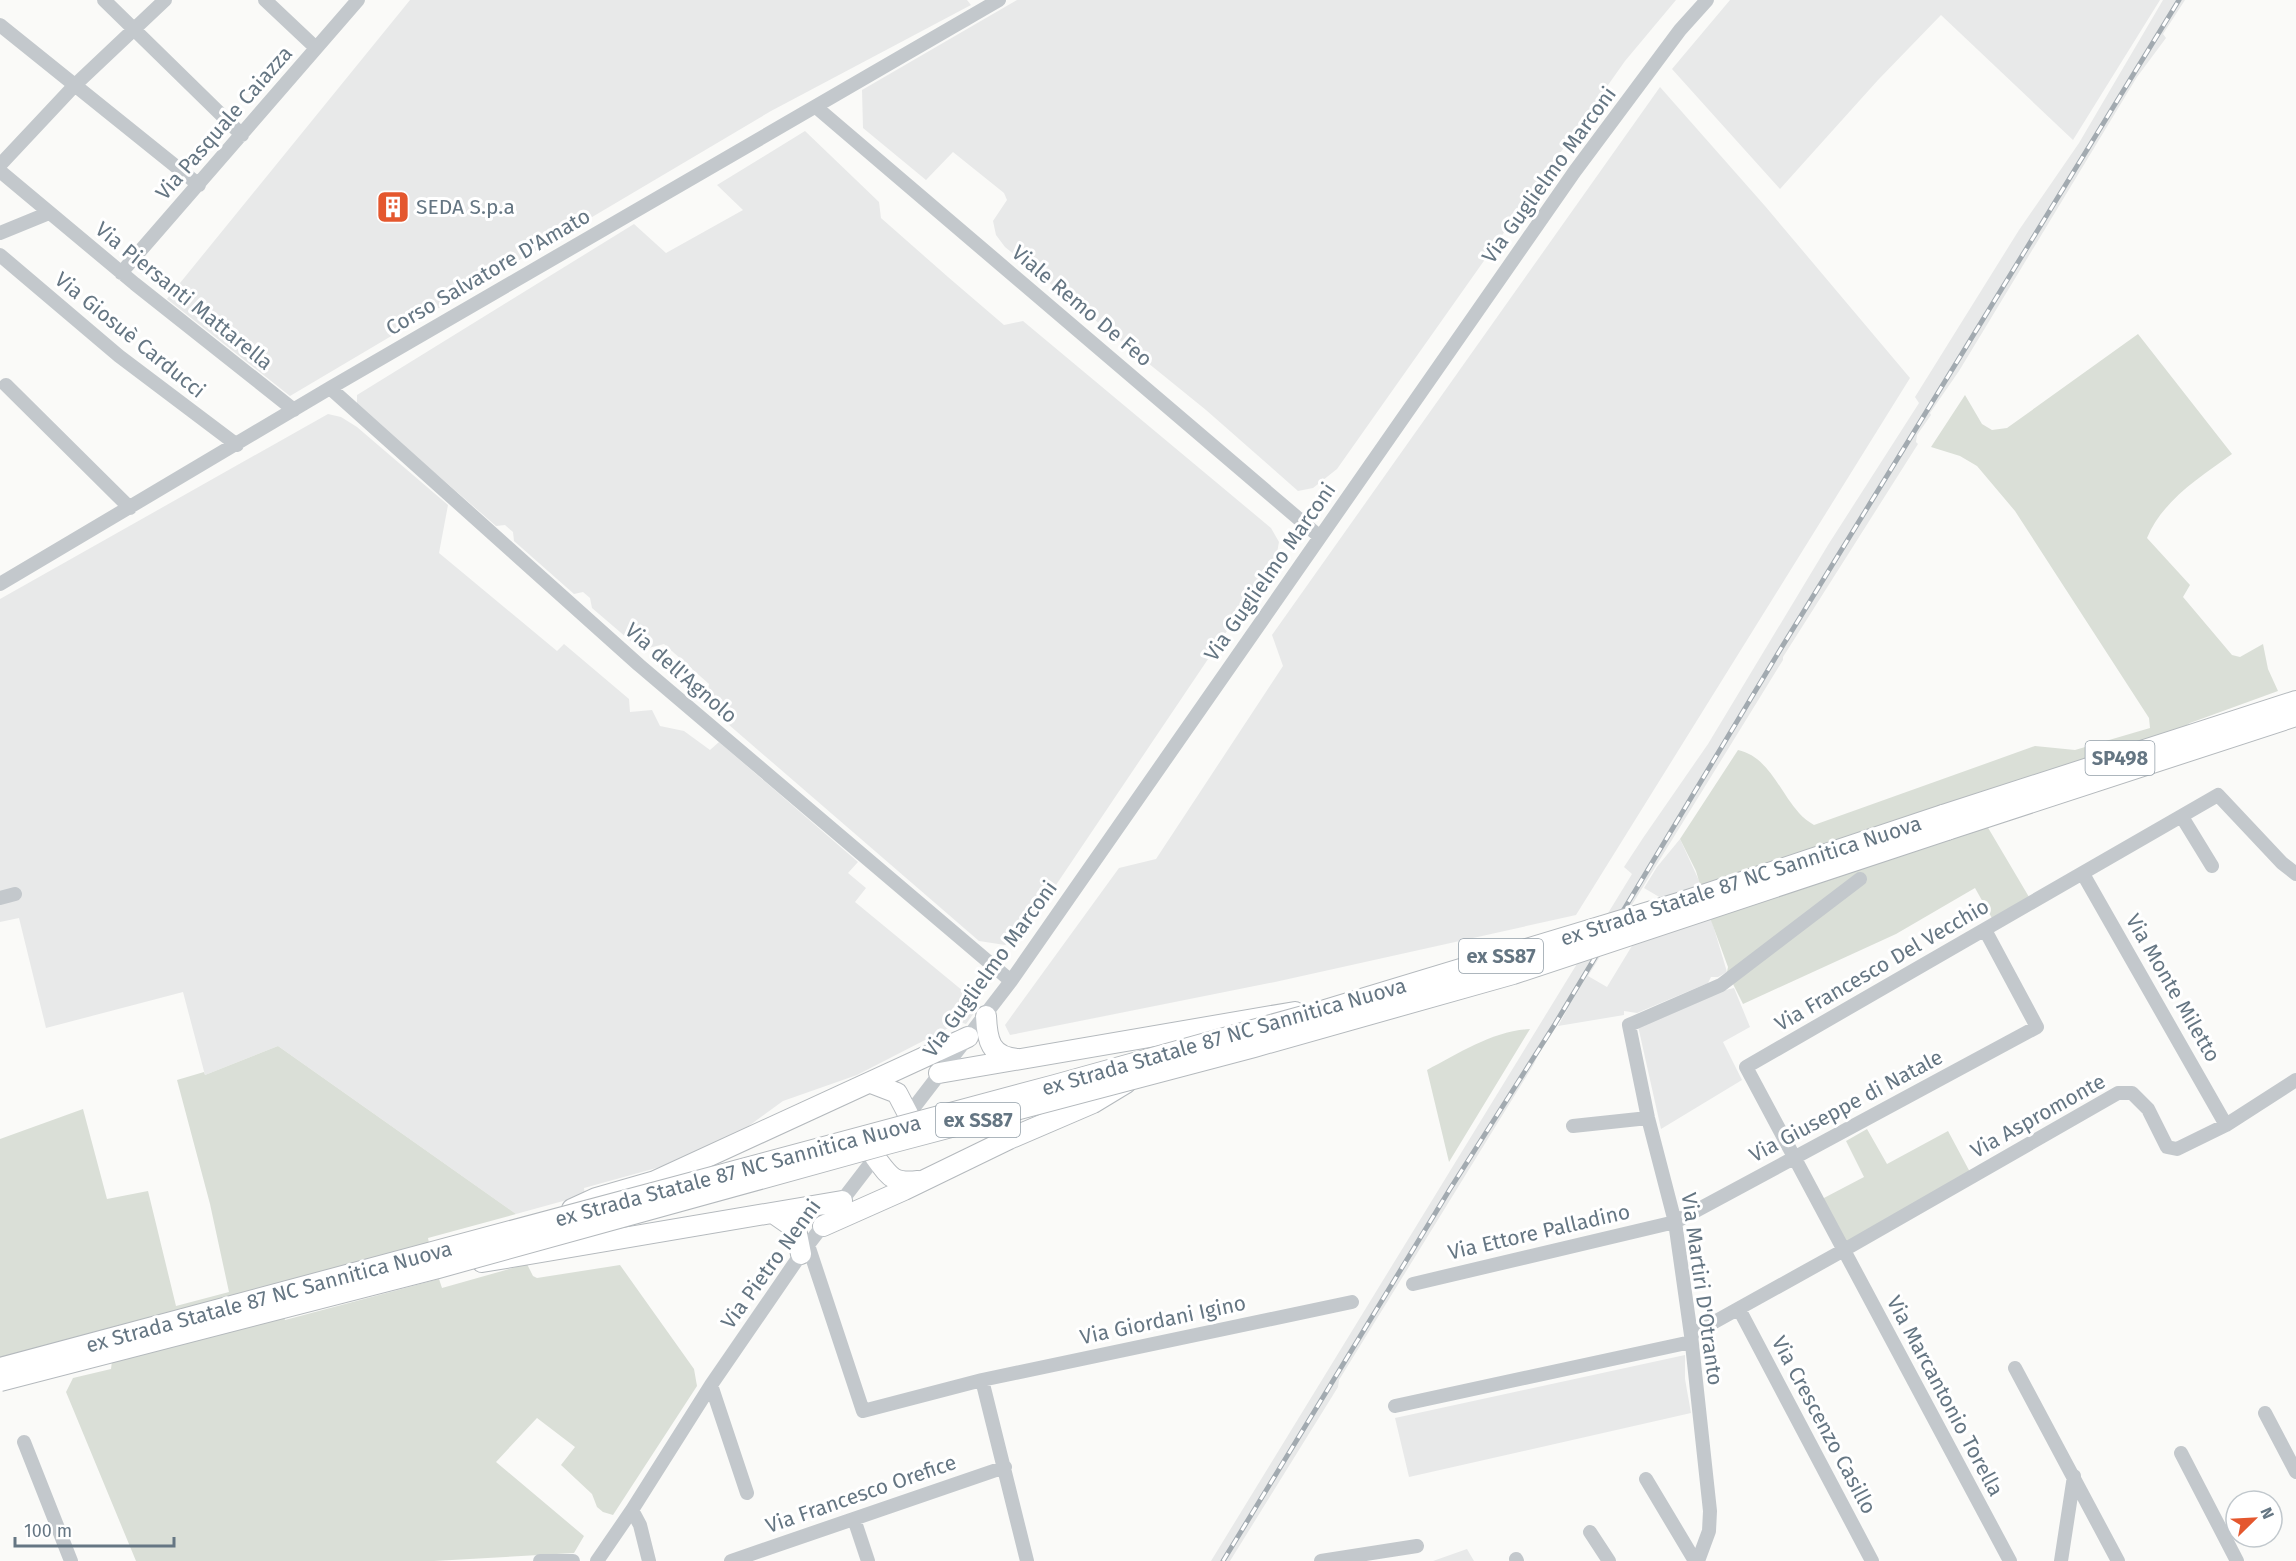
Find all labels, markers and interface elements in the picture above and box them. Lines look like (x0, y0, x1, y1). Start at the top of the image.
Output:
street label: Via Pasquale Caiazza (150, 41, 298, 205)
street label: Via Guglielmo Marconi (1476, 82, 1622, 268)
building icon: SEDA S.p.a (375, 189, 411, 225)
place label: SEDA S.p.a (416, 194, 515, 220)
street label: Corso Salvatore D'Amato (381, 203, 595, 341)
street label: Via Piersanti Mattarella (90, 216, 278, 376)
street label: Viale Remo De Feo (1006, 240, 1158, 372)
street label: Via Giosuè Carducci (50, 266, 210, 404)
street label: Via Guglielmo Marconi (1199, 478, 1341, 666)
street label: Via dell'Agnolo (619, 617, 743, 729)
road number: SP498 (2086, 741, 2154, 775)
street label: ex Strada Statale 87 NC Sannitica Nuova (1557, 810, 1925, 952)
street label: Via Guglielmo Marconi (917, 876, 1063, 1062)
street label: Via Francesco Del Vecchio (1770, 893, 1994, 1037)
street label: Via Monte Miletto (2120, 909, 2226, 1067)
road number: ex SS87 (1459, 939, 1543, 973)
street label: ex Strada Statale 87 NC Sannitica Nuova (1039, 972, 1409, 1102)
street label: Via Giuseppe di Natale (1745, 1044, 1947, 1168)
street label: Via Aspromonte (1966, 1068, 2110, 1164)
road number: ex SS87 (936, 1103, 1020, 1137)
street label: ex Strada Statale 87 NC Sannitica Nuova (552, 1110, 924, 1232)
street label: Via Martiri D'Otranto (1676, 1191, 1728, 1387)
street label: Via Pietro Nenni (715, 1194, 827, 1334)
street label: Via Ettore Palladino (1445, 1198, 1633, 1266)
street label: ex Strada Statale 87 NC Sannitica Nuova (83, 1236, 455, 1358)
street label: Via Giordani Igino (1078, 1290, 1248, 1350)
street label: Via Marcantonio Torella (1881, 1291, 2009, 1501)
street label: Via Crescenzo Casillo (1766, 1332, 1882, 1518)
street label: Via Francesco Orefice (762, 1449, 960, 1539)
north arrow (2224, 1489, 2284, 1549)
text: N (2256, 1504, 2278, 1522)
scale bar (15, 1510, 174, 1548)
text: 100 m (24, 1520, 72, 1542)

